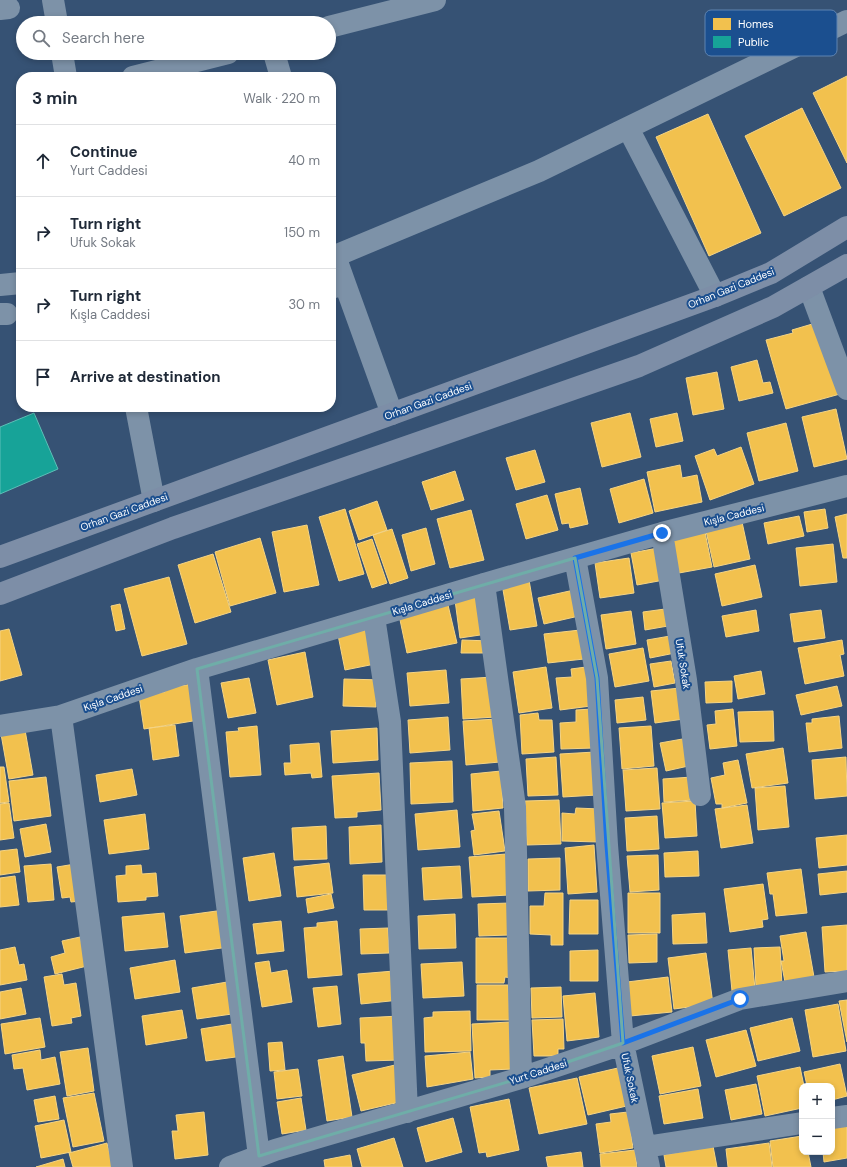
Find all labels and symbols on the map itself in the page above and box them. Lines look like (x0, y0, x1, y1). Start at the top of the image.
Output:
legend (705, 10, 837, 56)
text: Homes (738, 17, 774, 31)
text: Public (738, 35, 769, 49)
street label: Orhan Gazi Caddesi (686, 265, 776, 311)
street label: Orhan Gazi Caddesi (383, 379, 473, 423)
street label: Orhan Gazi Caddesi (79, 490, 169, 534)
street label: Kışla Caddesi (703, 501, 765, 529)
route end (653, 524, 671, 542)
street label: Kışla Caddesi (391, 588, 453, 618)
street label: Ufuk Sokak (673, 638, 693, 690)
street label: Kışla Caddesi (82, 682, 144, 714)
route start (731, 990, 749, 1008)
street label: Ufuk Sokak (618, 1052, 642, 1104)
street label: Yurt Caddesi (508, 1057, 568, 1087)

